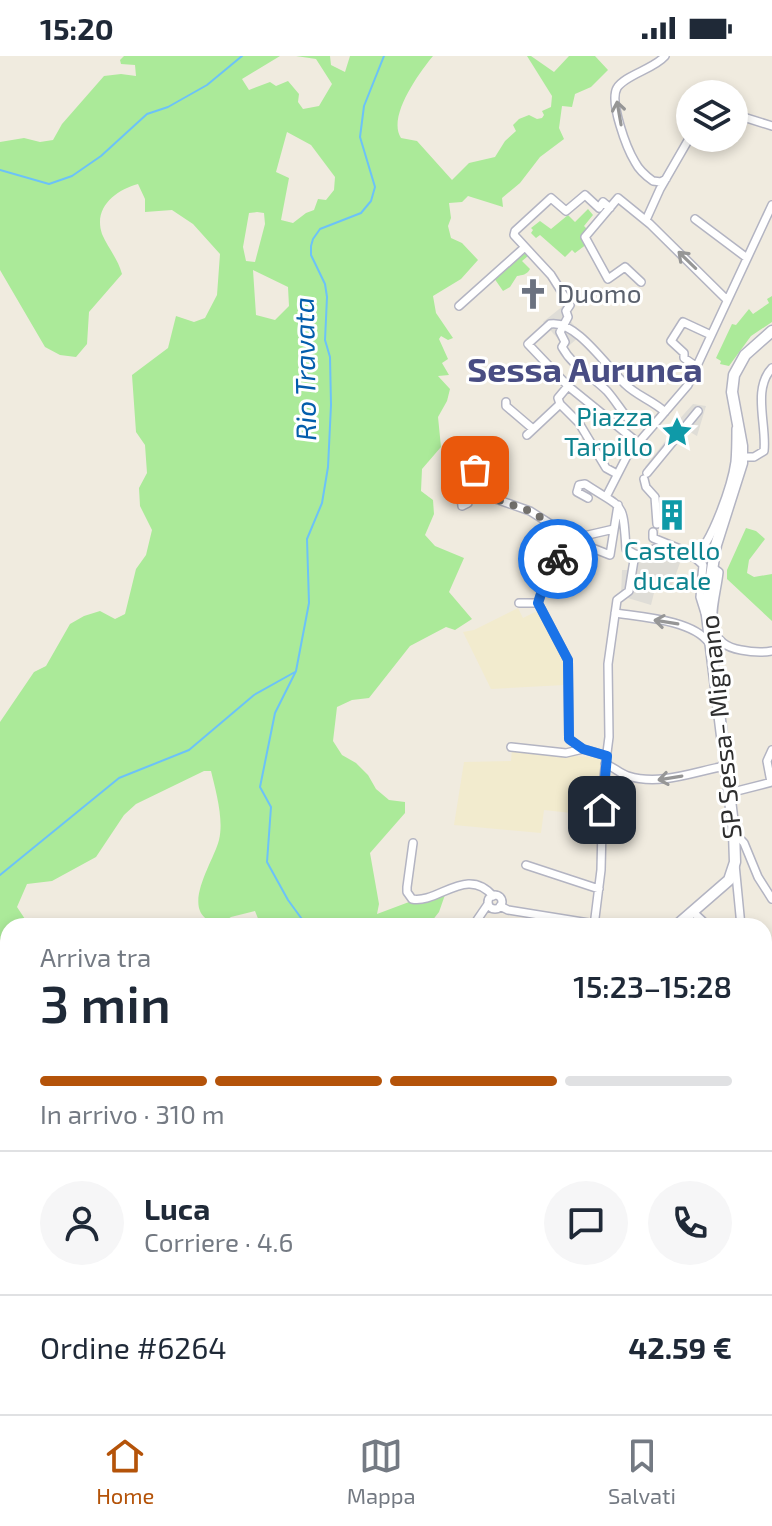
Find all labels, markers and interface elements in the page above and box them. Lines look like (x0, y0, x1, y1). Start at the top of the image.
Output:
text: 15:20 (40, 10, 114, 46)
map controls (676, 80, 748, 152)
button: layers (676, 80, 748, 152)
one-way arrow (610, 101, 625, 127)
one-way arrow (678, 251, 697, 270)
church icon: Duomo (516, 277, 550, 311)
place label: Duomo (557, 277, 641, 308)
water label: Rio Travata (286, 297, 322, 441)
district label: Sessa Aurunca (467, 348, 703, 389)
place label: Piazza Tarpillo (564, 400, 653, 461)
place icon: Piazza Tarpillo (660, 415, 694, 449)
pin (441, 436, 509, 504)
icon: bag (453, 448, 497, 492)
building icon: Castello ducale (655, 498, 689, 532)
courier (518, 519, 598, 599)
place label: Castello ducale (624, 534, 720, 595)
icon: bike (536, 537, 580, 581)
one-way arrow (653, 614, 679, 629)
street label: SP Sessa- Mignano (692, 614, 747, 841)
one-way arrow (658, 771, 684, 786)
pin (568, 776, 636, 844)
icon: home (580, 788, 624, 832)
text: Arriva tra (40, 941, 151, 972)
text: 15:23–15:28 (573, 968, 732, 1004)
text: 3 min (40, 971, 171, 1033)
text: In arrivo · 310 m (40, 1098, 224, 1129)
button: person (40, 1181, 124, 1265)
button: chat (544, 1181, 628, 1265)
button: phone (648, 1181, 732, 1265)
text: Luca (144, 1190, 210, 1226)
text: Corriere · 4.6 (144, 1226, 293, 1257)
text: Ordine #6264 (40, 1329, 227, 1365)
text: 42.59 € (628, 1329, 732, 1365)
tab: Home (96, 1434, 154, 1508)
tab: Mappa (347, 1434, 416, 1508)
tab: Salvati (608, 1434, 676, 1508)

